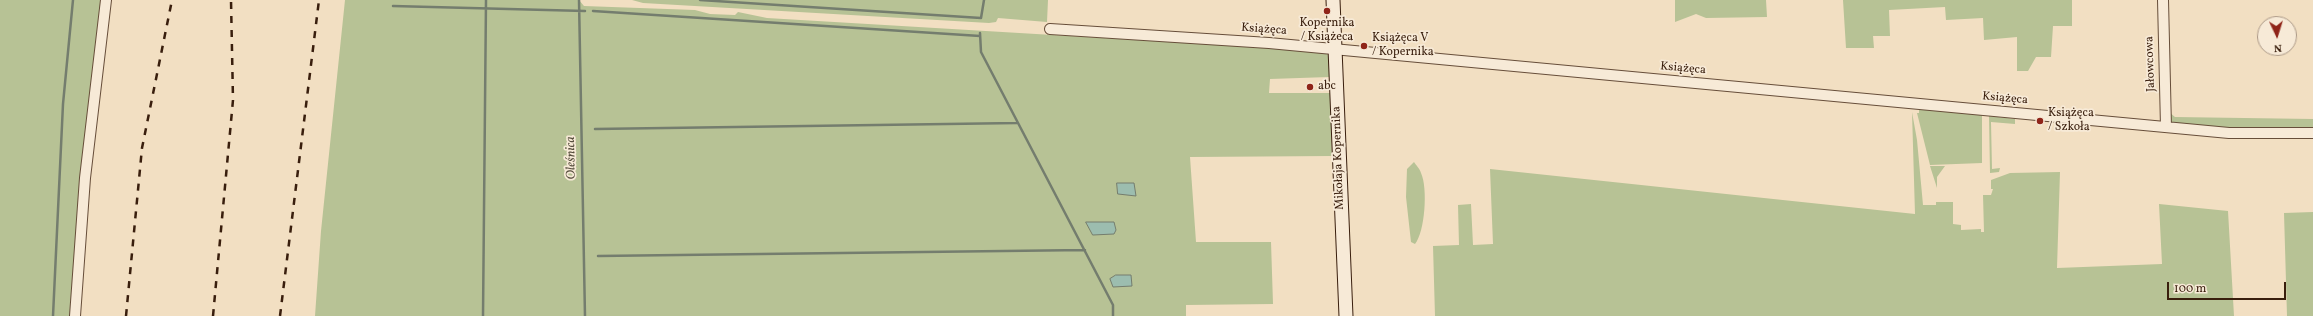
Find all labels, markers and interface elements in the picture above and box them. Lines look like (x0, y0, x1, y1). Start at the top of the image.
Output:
marker: Kopernika / Książeca (1322, 6, 1332, 16)
north arrow (2257, 16, 2297, 56)
place label: Kopernika / Książeca (1300, 17, 1354, 45)
street label: Książęca (1241, 21, 1287, 39)
place label: Książęca V / Kopernika (1372, 32, 1434, 60)
street label: Jałowcowa (2143, 36, 2159, 92)
text: N (2273, 40, 2282, 55)
marker: Książęca V / Kopernika (1359, 41, 1369, 51)
street label: Książęca (1660, 60, 1706, 78)
place label: abc (1318, 80, 1336, 94)
marker: abc (1305, 82, 1315, 92)
street label: Książęca (1982, 90, 2028, 108)
street label: Mikołaja Kopernika (1330, 106, 1348, 210)
place label: Książęca / Szkoła (2048, 107, 2094, 135)
marker: Książęca / Szkoła (2035, 116, 2045, 126)
water label: Oleśnica (564, 136, 580, 180)
scale bar (2169, 274, 2288, 300)
text: 100 m (2174, 281, 2206, 297)

